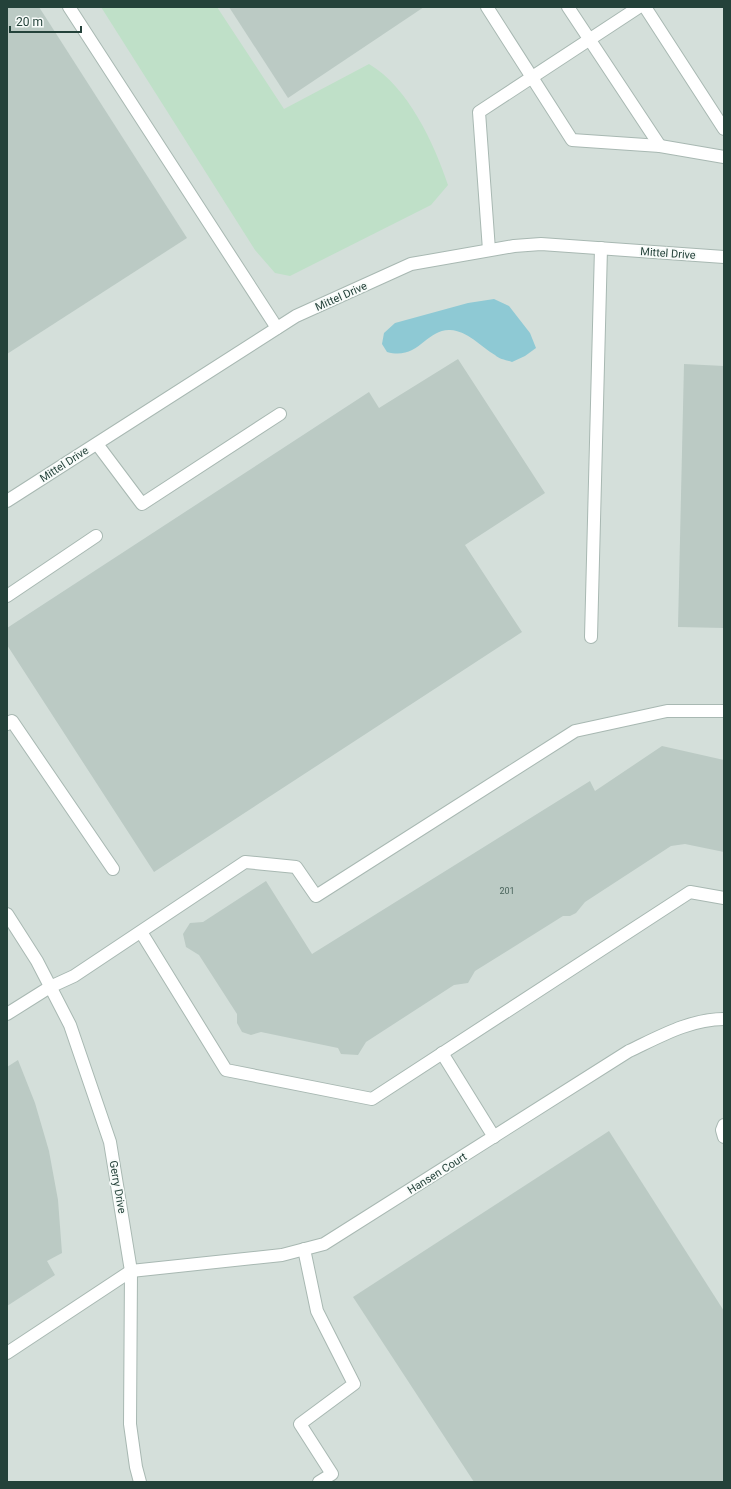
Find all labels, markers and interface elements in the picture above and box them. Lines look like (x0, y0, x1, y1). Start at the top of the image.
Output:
scale bar (10, 8, 81, 34)
text: 20 m (16, 15, 43, 29)
street label: Mittel Drive (640, 245, 696, 262)
street label: Mittel Drive (313, 279, 369, 314)
street label: Mittel Drive (37, 444, 91, 485)
house number: 201 (499, 886, 515, 896)
street label: Hansen Court (405, 1150, 470, 1197)
street label: Gerry Drive (106, 1160, 129, 1215)

